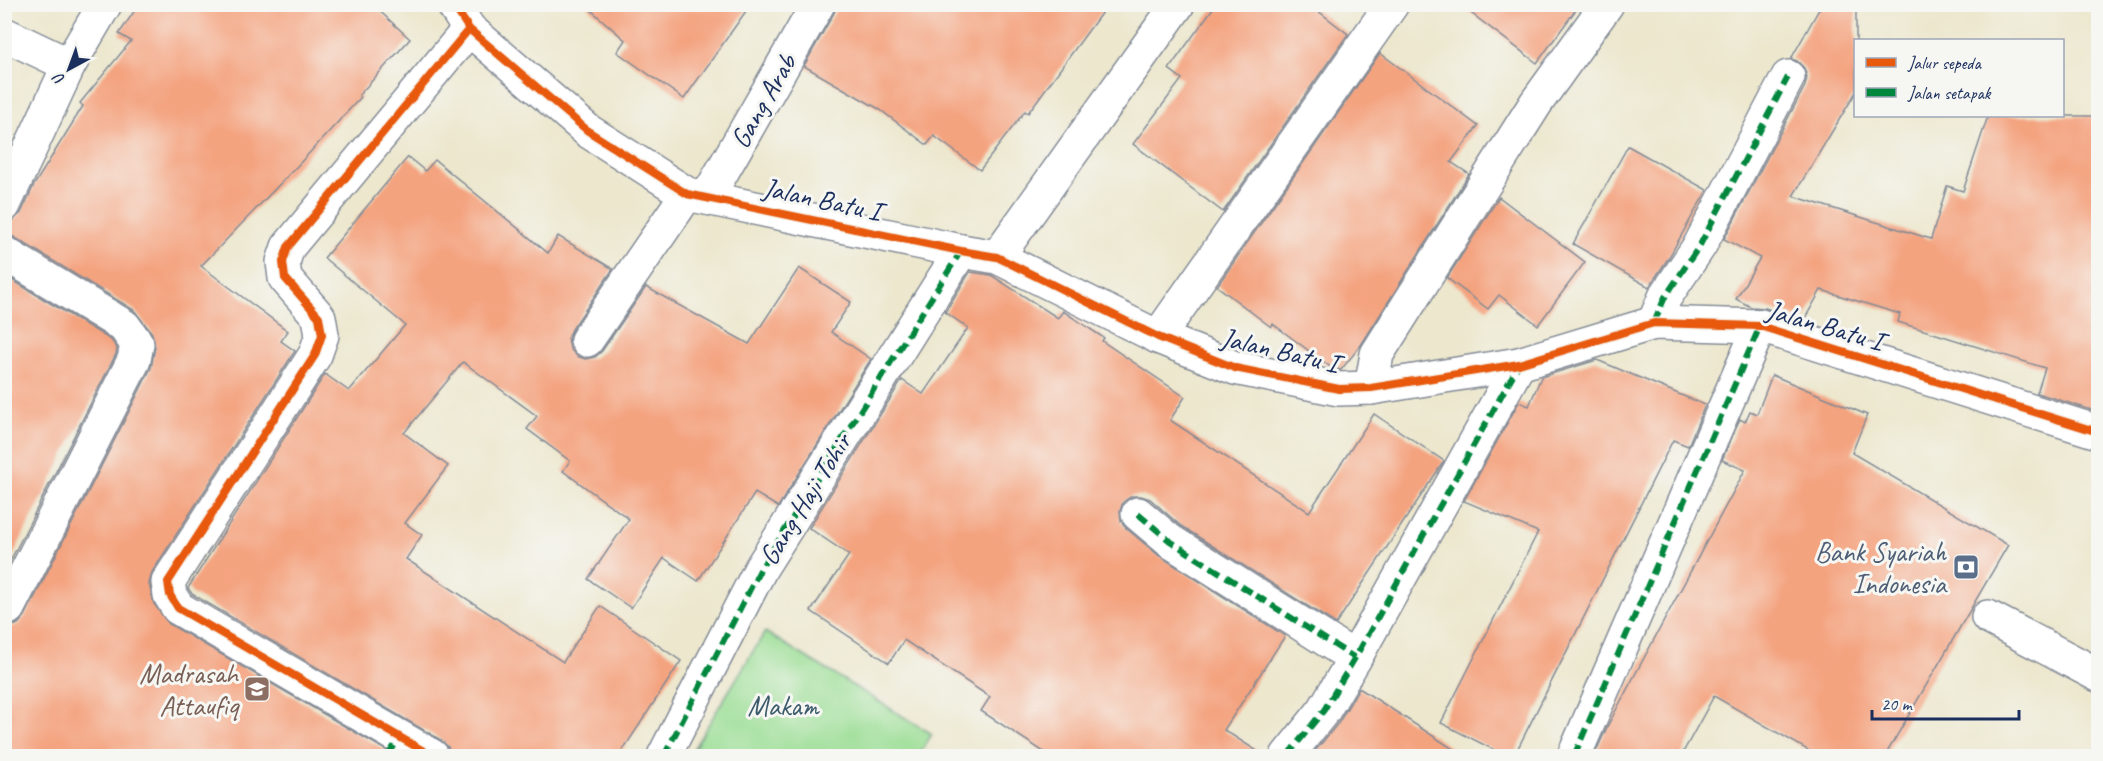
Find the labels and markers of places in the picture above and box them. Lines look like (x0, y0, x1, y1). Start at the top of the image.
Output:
place label: Bank Syariah Indonesia (1815, 534, 1948, 601)
bank icon: Bank Syariah Indonesia (1951, 552, 1981, 582)
place label: Madrasah Attaufiq (139, 656, 240, 723)
school or university icon: Madrasah Attaufiq (242, 674, 272, 704)

